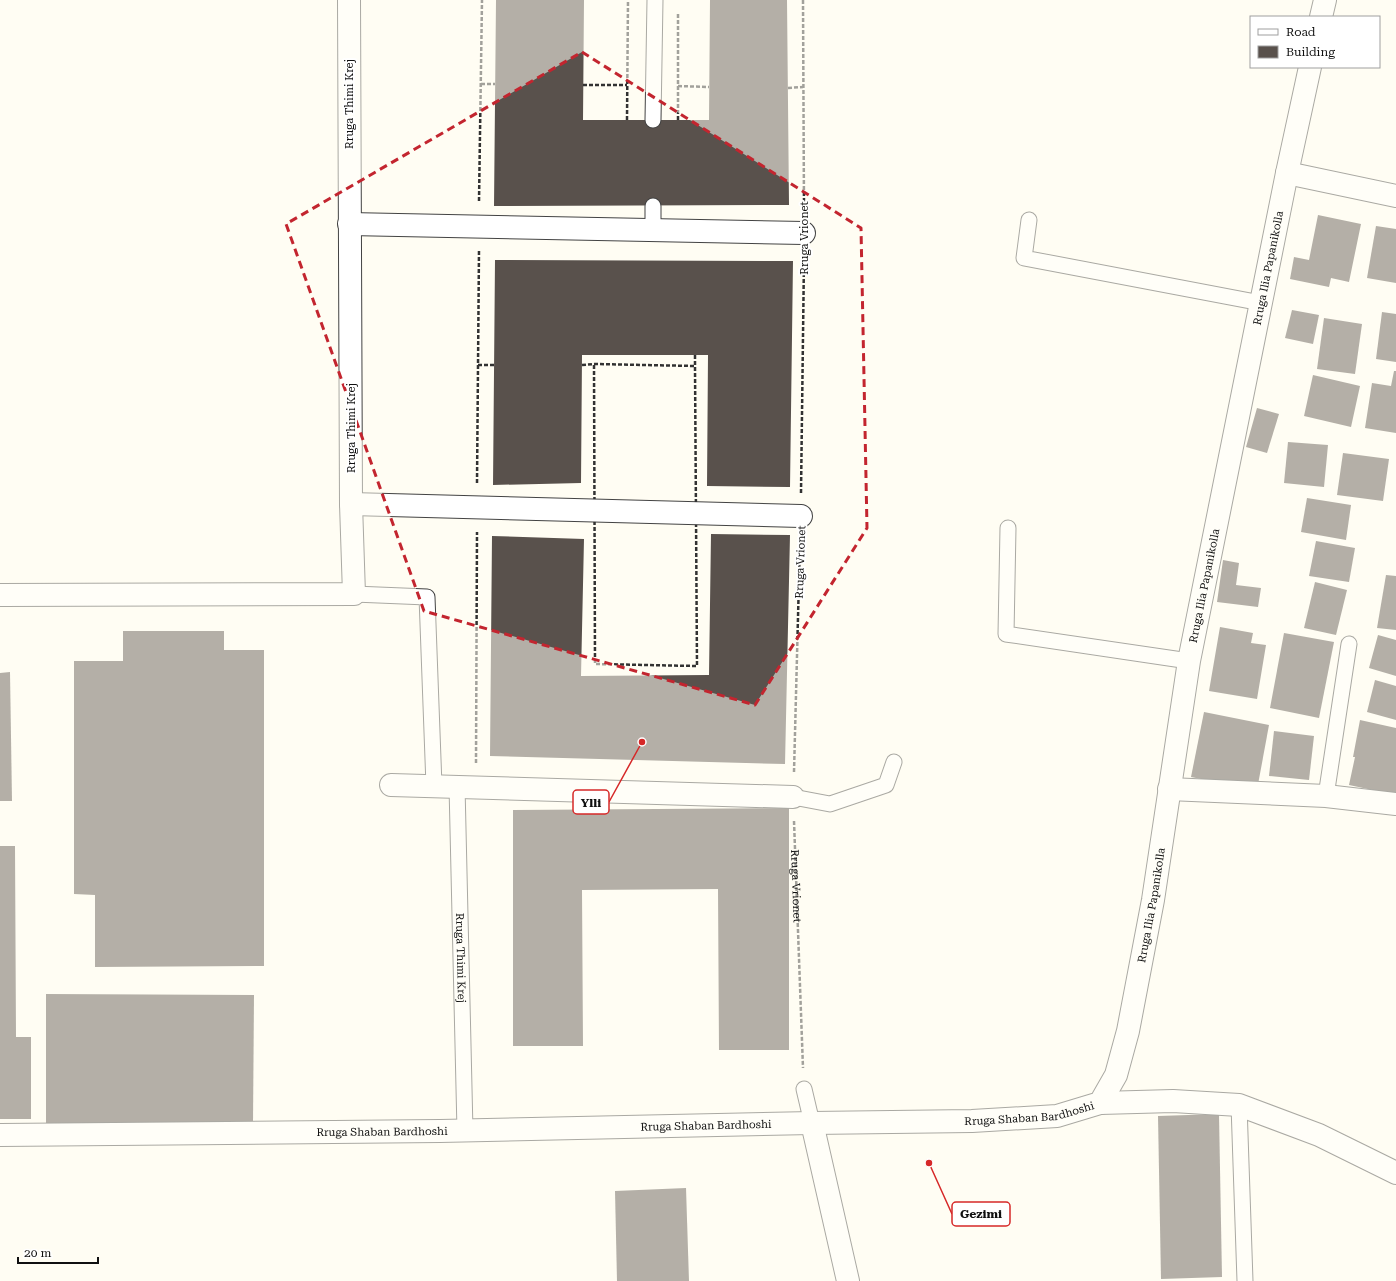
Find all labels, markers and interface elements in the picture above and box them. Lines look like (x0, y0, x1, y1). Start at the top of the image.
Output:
legend (1250, 16, 1380, 68)
text: Road (1286, 25, 1316, 39)
text: Building (1286, 45, 1335, 59)
street label: Rruga Thimi Krej (343, 59, 356, 149)
street label: Rruga Vrionet (798, 201, 811, 275)
street label: Rruga Ilia Papanikolla (1251, 210, 1286, 326)
street label: Rruga Thimi Krej (345, 383, 358, 473)
street label: Rruga Vrionet (793, 525, 808, 599)
street label: Rruga Ilia Papanikolla (1187, 527, 1222, 644)
callout: Ylli (573, 790, 609, 814)
text: Ylli (581, 796, 601, 810)
street label: Rruga Ilia Papanikolla (1135, 847, 1168, 964)
street label: Rruga Vrionet (788, 849, 804, 923)
street label: Rruga Thimi Krej (453, 913, 468, 1003)
street label: Rruga Shaban Bardhoshi (964, 1099, 1096, 1128)
street label: Rruga Shaban Bardhoshi (640, 1118, 772, 1134)
street label: Rruga Shaban Bardhoshi (316, 1125, 448, 1139)
callout: Gezimi (952, 1202, 1010, 1226)
text: Gezimi (960, 1207, 1002, 1221)
scale bar (18, 1239, 98, 1265)
text: 20 m (24, 1246, 51, 1260)

